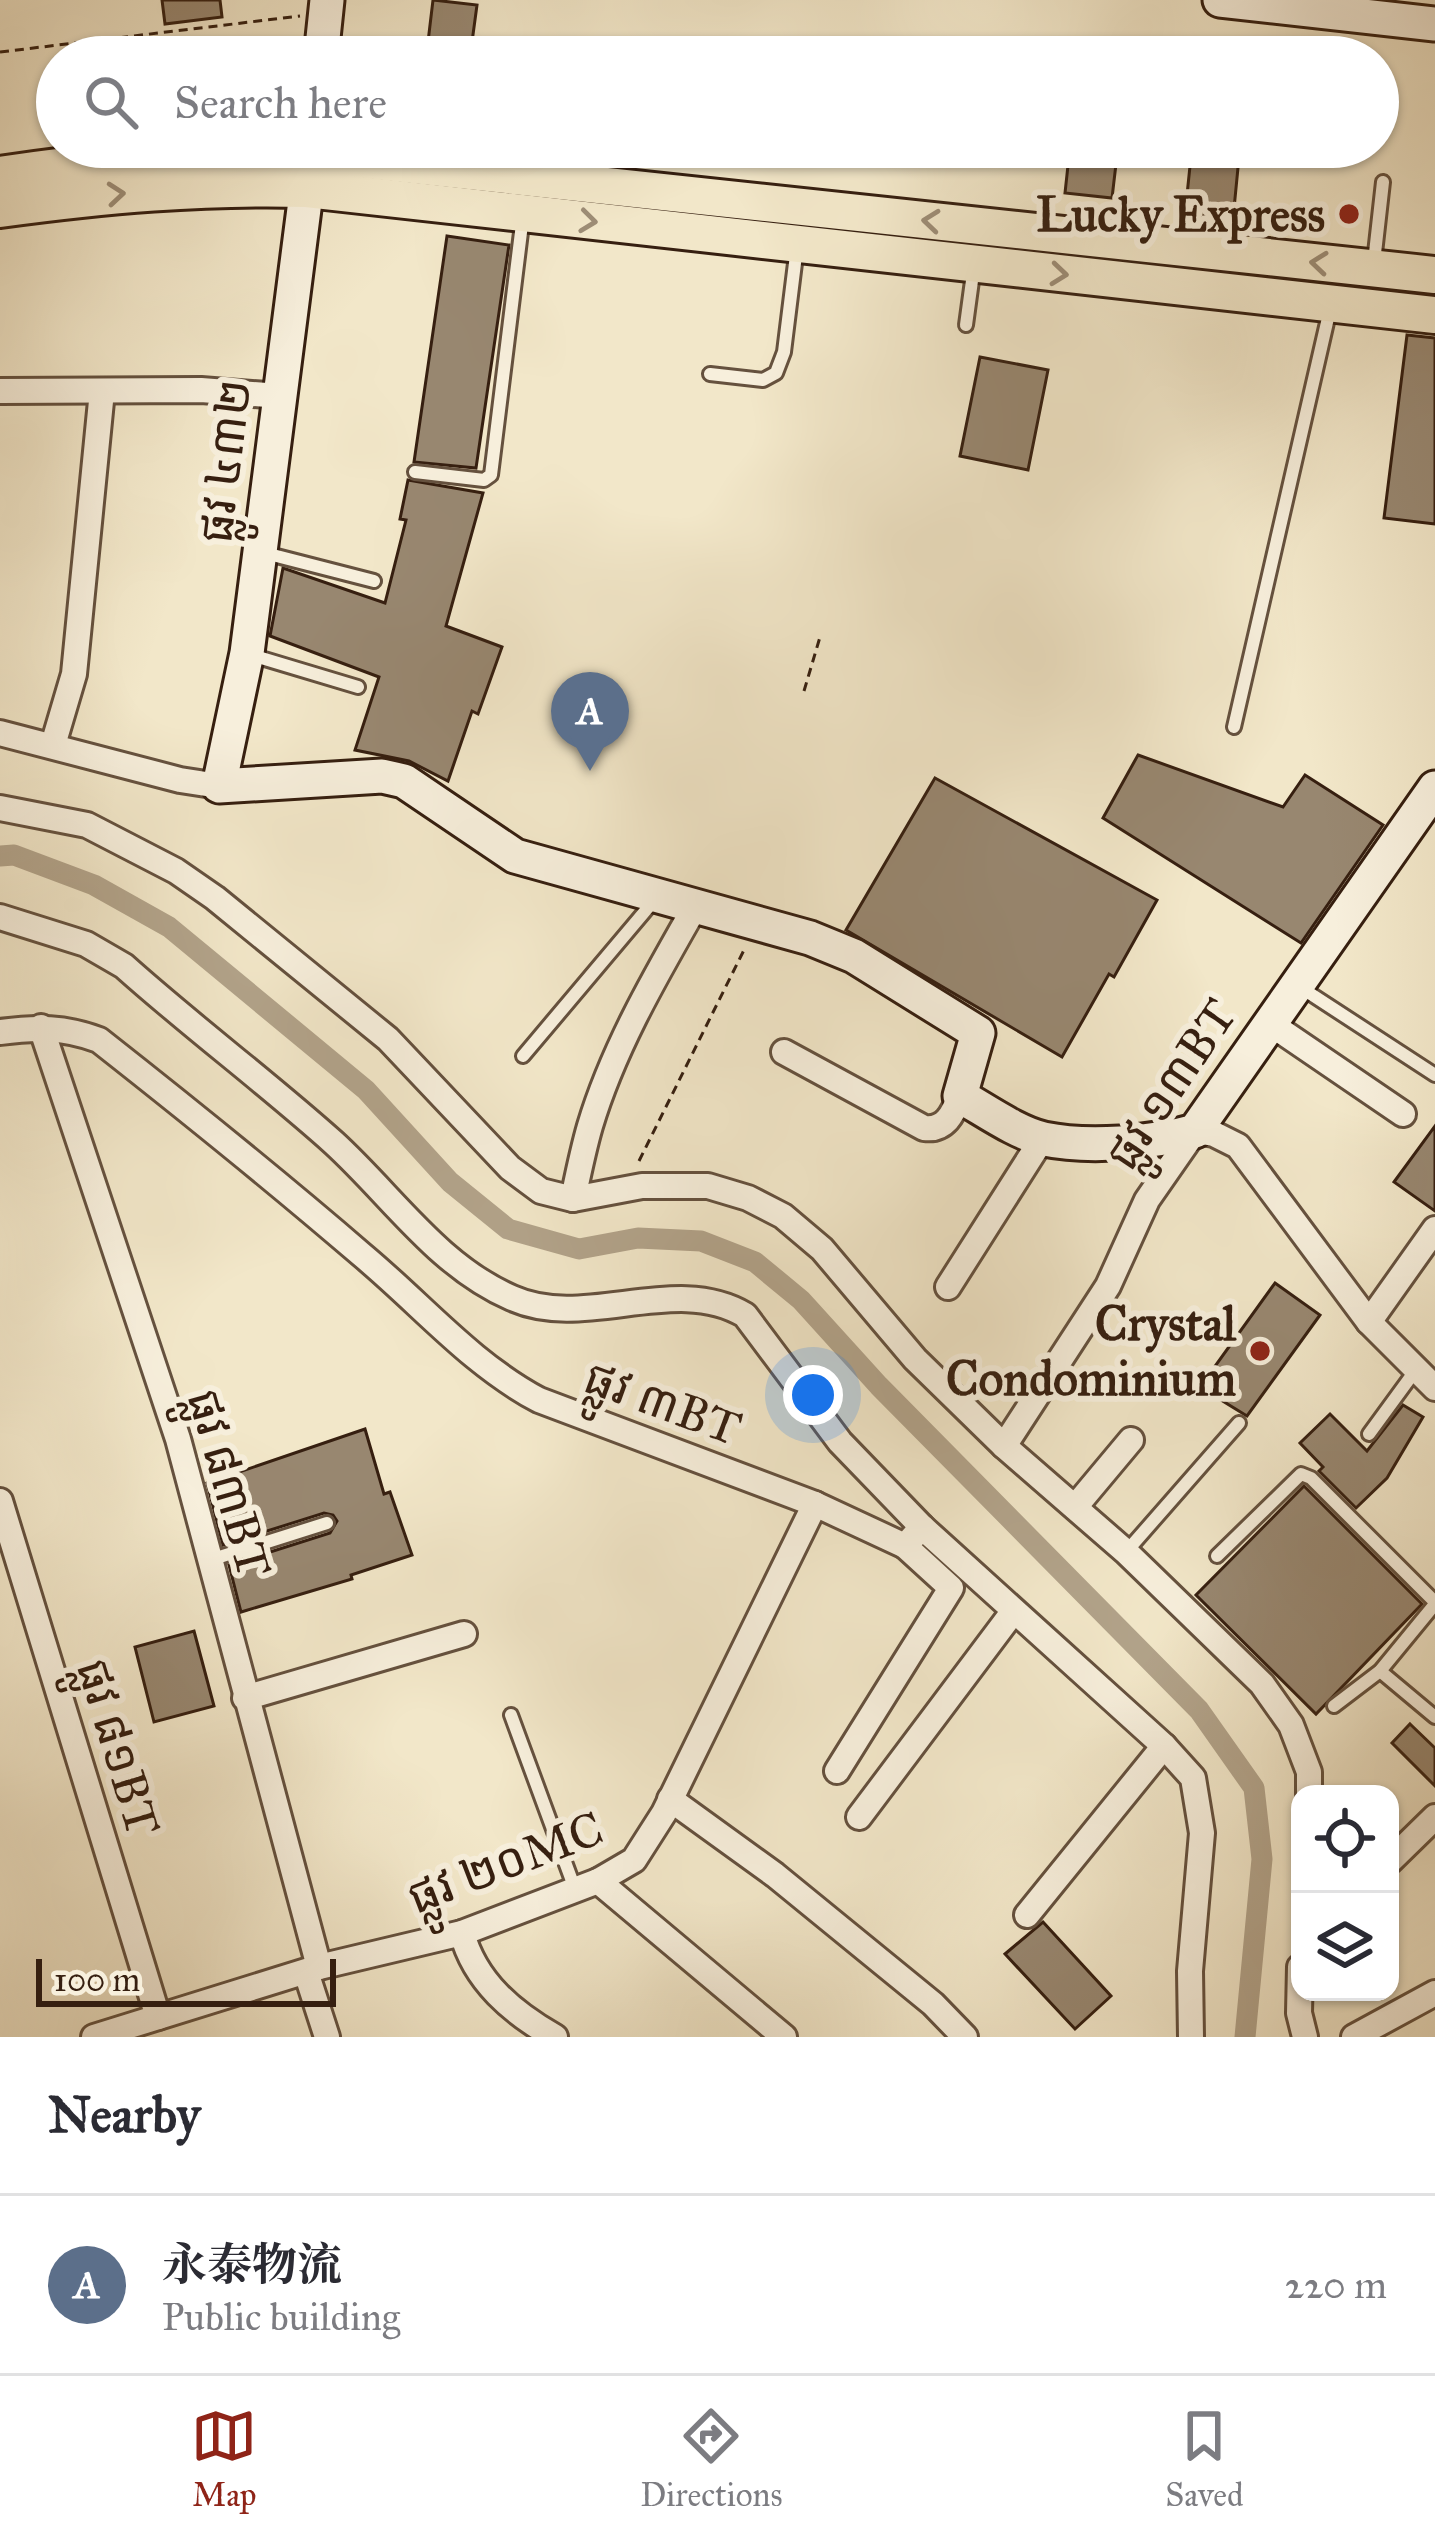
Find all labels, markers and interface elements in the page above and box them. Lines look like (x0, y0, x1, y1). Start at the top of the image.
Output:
search box (36, 36, 1399, 168)
icon: search (78, 69, 144, 135)
text: Search here (174, 75, 387, 130)
one-way arrow (107, 182, 126, 208)
place label: Lucky Express (1036, 185, 1325, 244)
marker: Lucky Express (1336, 201, 1362, 227)
one-way arrow (578, 208, 598, 234)
one-way arrow (921, 209, 940, 234)
one-way arrow (1309, 251, 1328, 276)
one-way arrow (1050, 261, 1069, 286)
street label: ផ្លូវ ៤៣២ (185, 376, 277, 548)
pin: A (551, 672, 629, 771)
street label: ផ្លូវ ១៣BT (1092, 988, 1260, 1188)
place label: Crystal Condominium (946, 1294, 1237, 1408)
marker: Crystal Condominium (1247, 1338, 1273, 1364)
street label: ផ្លូវ ៣BT (572, 1347, 749, 1470)
your location (783, 1365, 843, 1425)
street label: ផ្លូវ ៨៣BT (162, 1382, 284, 1588)
street label: ផ្លូវ ៨១BT (51, 1651, 173, 1847)
map controls (1291, 1785, 1399, 2001)
button: locate (1291, 1785, 1399, 1893)
street label: ផ្លូវ ២០MC (399, 1798, 616, 1939)
button: layers (1291, 1893, 1399, 2001)
scale bar (36, 1953, 336, 2006)
text: 100 m (54, 1960, 140, 2000)
text: Nearby (48, 2084, 200, 2146)
text: 永泰物流 (162, 2237, 342, 2292)
text: A (74, 2261, 100, 2309)
text: 220 m (1285, 2261, 1387, 2309)
text: Public building (162, 2293, 400, 2341)
tab: Map (191, 2403, 257, 2515)
tab: Directions (640, 2403, 782, 2515)
tab: Saved (1165, 2403, 1244, 2515)

